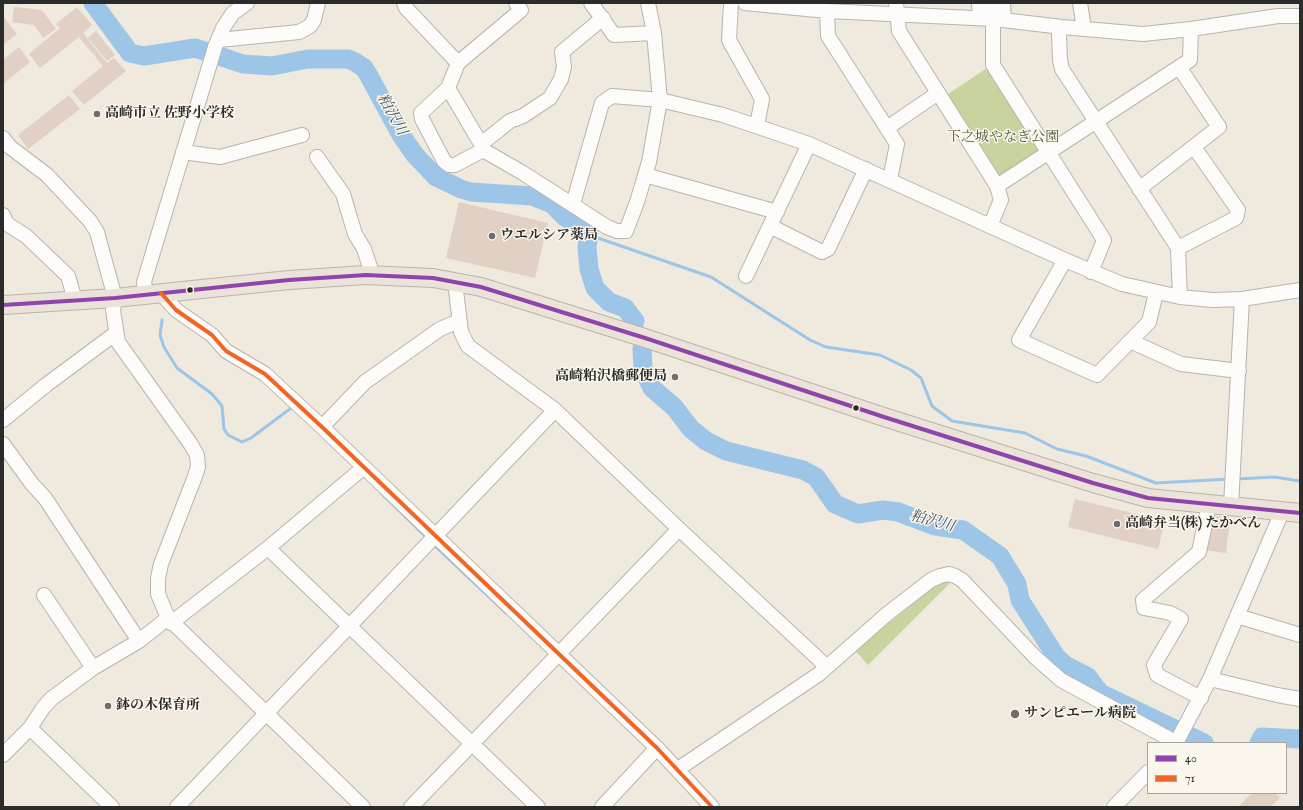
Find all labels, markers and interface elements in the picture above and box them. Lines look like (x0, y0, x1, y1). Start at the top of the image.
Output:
water label: 粕沢川 (372, 91, 410, 139)
place label: 高崎市立 佐野小学校 (105, 106, 234, 122)
marker: 高崎市立 佐野小学校 (92, 109, 102, 119)
park label: 下之城やなぎ公園 (947, 130, 1059, 146)
place label: ウエルシア薬局 (500, 228, 598, 244)
marker: ウエルシア薬局 (487, 231, 497, 241)
unlabelled marker (185, 285, 195, 295)
place label: 高崎粕沢橋郵便局 (555, 369, 667, 385)
marker: 高崎粕沢橋郵便局 (670, 372, 680, 382)
unlabelled marker (851, 403, 861, 413)
water label: 粕沢川 (908, 507, 956, 537)
place label: 高崎弁当(株) たかべん (1125, 516, 1261, 532)
marker: 高崎弁当(株) たかべん (1112, 519, 1122, 529)
place label: 鉢の木保育所 (116, 698, 200, 714)
marker: 鉢の木保育所 (103, 701, 113, 711)
place label: サンピエール病院 (1024, 706, 1136, 722)
marker: サンピエール病院 (1009, 708, 1021, 720)
legend (1147, 742, 1287, 794)
text: 40 (1185, 751, 1197, 766)
text: 71 (1185, 771, 1195, 786)

